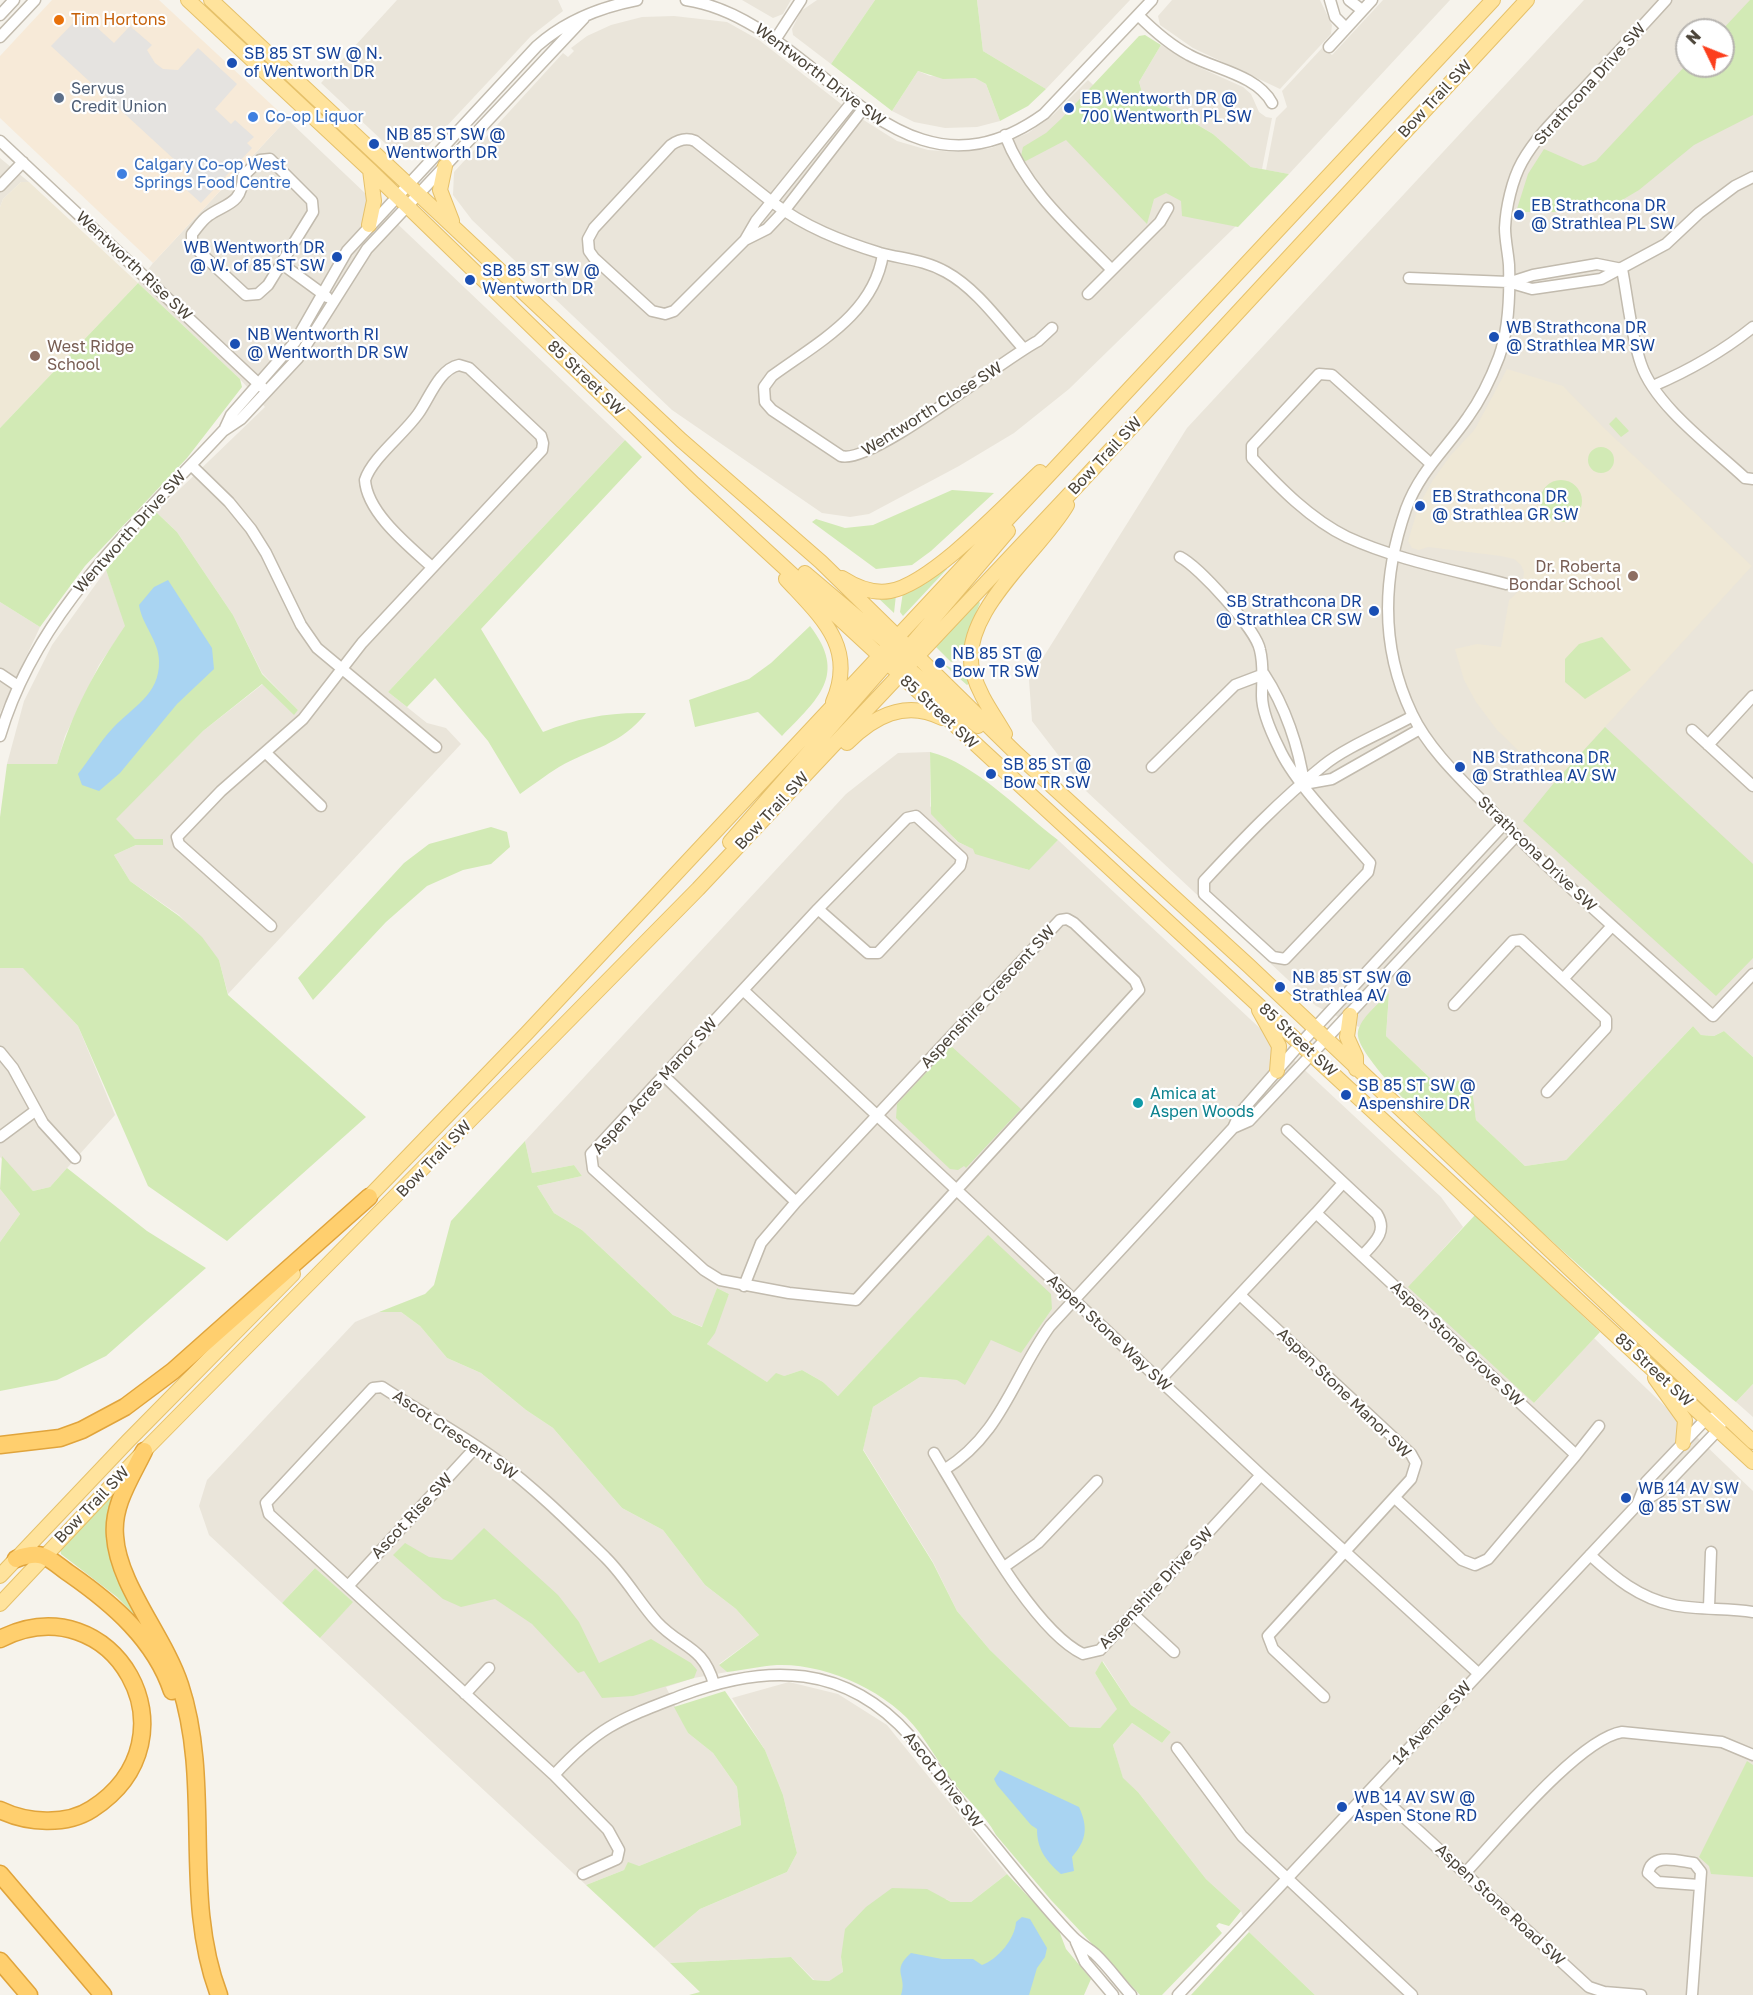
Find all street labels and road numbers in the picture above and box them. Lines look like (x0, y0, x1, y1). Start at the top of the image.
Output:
street label: Strathcona Drive SW (1530, 19, 1650, 149)
street label: Wentworth Drive SW (751, 20, 889, 130)
street label: Bow Trail SW (1394, 56, 1476, 142)
street label: Wentworth Rise SW (72, 207, 196, 325)
street label: 85 Street SW (543, 336, 629, 420)
street label: Wentworth Close SW (858, 358, 1006, 460)
street label: Bow Trail SW (1064, 413, 1146, 499)
street label: Wentworth Drive SW (70, 467, 190, 597)
street label: 85 Street SW (896, 671, 982, 753)
street label: Bow Trail SW (731, 768, 813, 854)
street label: Strathcona Drive SW (1474, 792, 1600, 916)
street label: Aspenshire Crescent SW (917, 922, 1059, 1072)
street label: 85 Street SW (1255, 999, 1341, 1081)
street label: Aspen Acres Manor SW (589, 1014, 721, 1158)
street label: Bow Trail SW (393, 1117, 475, 1201)
street label: Aspen Stone Way SW (1043, 1270, 1175, 1396)
street label: Aspen Stone Grove SW (1386, 1277, 1528, 1411)
street label: Aspen Stone Manor SW (1273, 1324, 1415, 1462)
street label: 85 Street SW (1611, 1329, 1697, 1411)
street label: Ascot Crescent SW (389, 1386, 521, 1484)
street label: Bow Trail SW (51, 1463, 133, 1547)
street label: Ascot Rise SW (367, 1469, 457, 1563)
street label: Aspenshire Drive SW (1095, 1523, 1217, 1653)
street label: 14 Avenue SW (1388, 1677, 1476, 1769)
street label: Ascot Drive SW (899, 1728, 987, 1832)
street label: Aspen Stone Road SW (1431, 1840, 1569, 1970)

